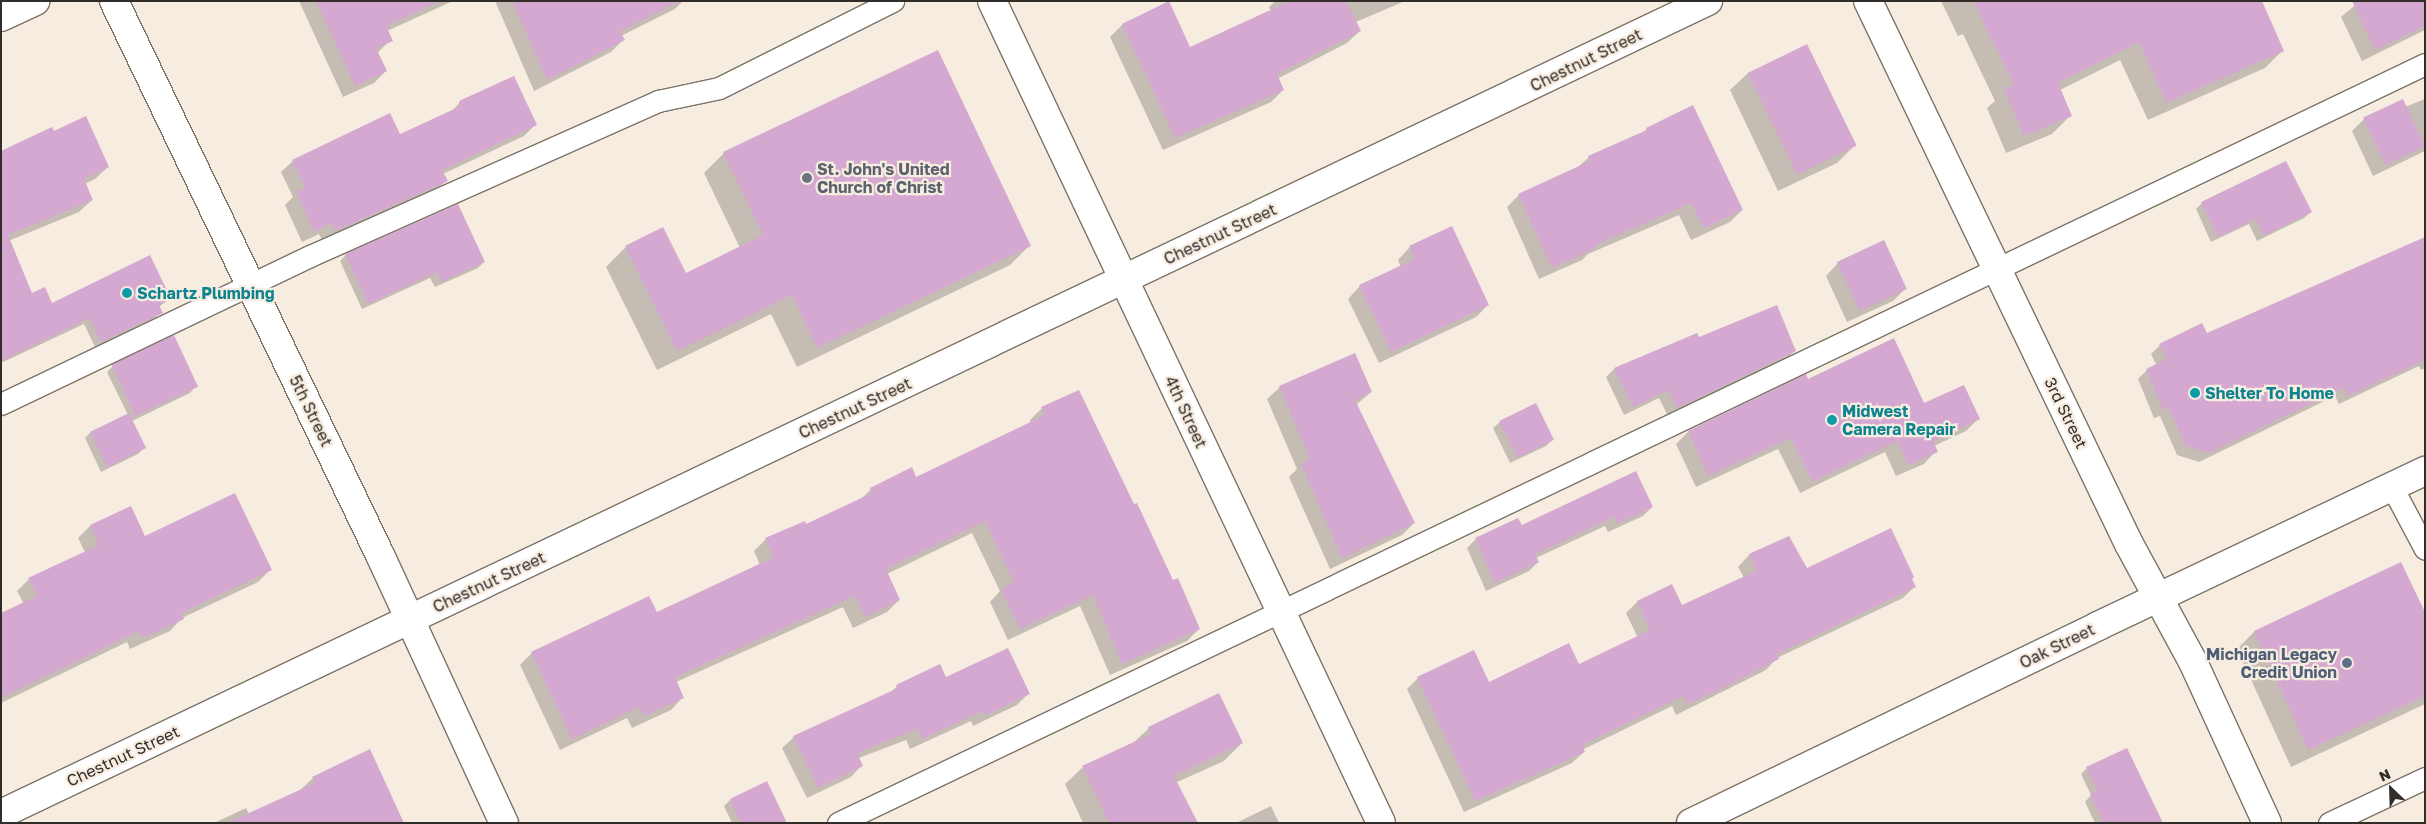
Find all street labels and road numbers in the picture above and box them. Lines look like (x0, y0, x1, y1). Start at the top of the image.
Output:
street label: Chestnut Street (1527, 25, 1645, 95)
street label: Chestnut Street (1161, 199, 1279, 269)
street label: 5th Street (286, 372, 336, 450)
street label: Chestnut Street (796, 373, 914, 443)
street label: 4th Street (1161, 373, 1211, 451)
street label: 3rd Street (2041, 374, 2091, 452)
street label: Chestnut Street (430, 547, 548, 617)
street label: Oak Street (2016, 620, 2098, 672)
street label: Chestnut Street (64, 721, 182, 791)

